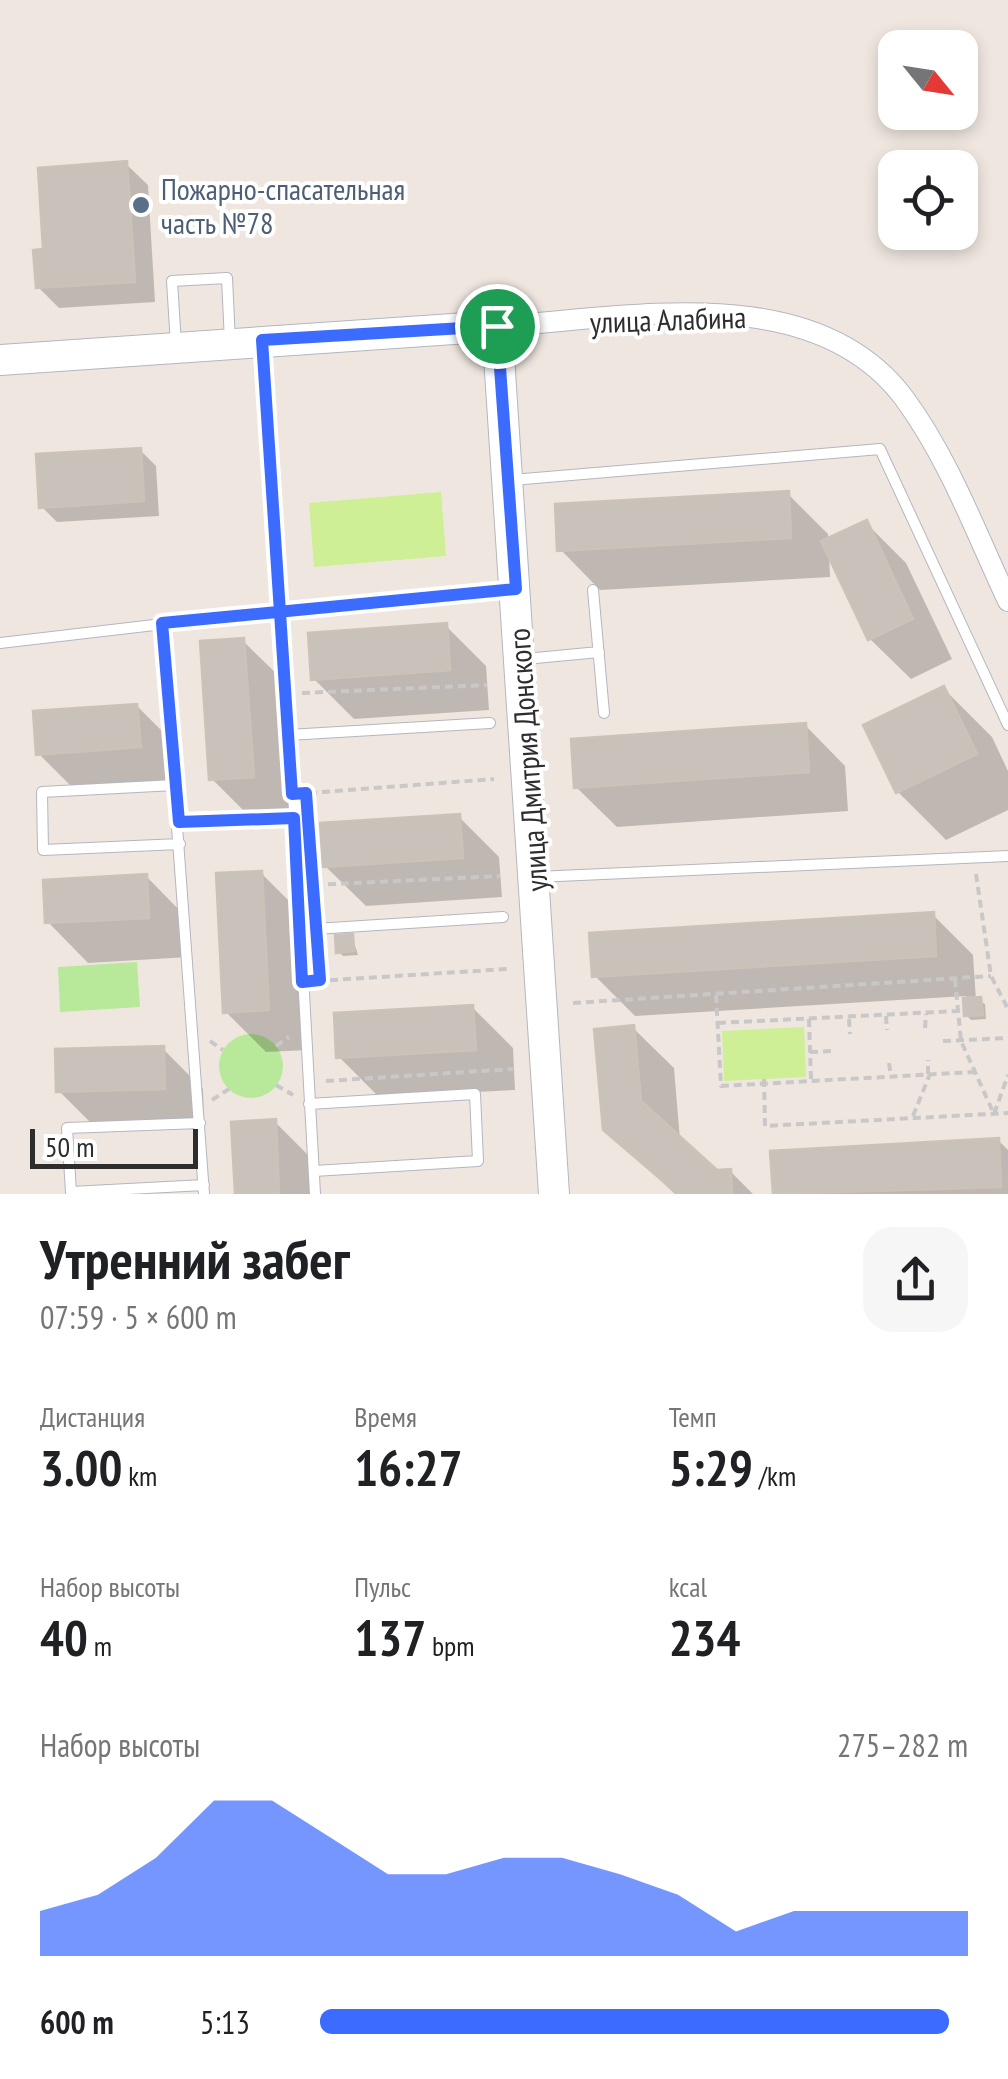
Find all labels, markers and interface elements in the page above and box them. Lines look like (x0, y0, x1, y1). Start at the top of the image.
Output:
north arrow (878, 30, 978, 130)
map controls (878, 30, 978, 250)
button: locate (878, 150, 978, 250)
place label: Пожарно-спасательная часть №78 (161, 169, 405, 242)
marker: Пожарно-спасательная часть №78 (130, 194, 152, 216)
pin (455, 284, 540, 369)
street label: улица Алабина (589, 297, 747, 341)
icon: arrive (470, 299, 525, 354)
street label: улица Дмитрия Донского (498, 627, 556, 893)
scale bar (30, 1124, 198, 1168)
text: 50 m (45, 1128, 94, 1165)
text: Утренний забег (40, 1223, 350, 1294)
button: share (863, 1227, 968, 1332)
text: 07:59 · 5 × 600 m (40, 1296, 237, 1338)
text: Дистанция (40, 1398, 145, 1435)
text: Время (354, 1398, 417, 1435)
text: Темп (669, 1398, 717, 1435)
text: 3.00 (40, 1435, 122, 1500)
text: 16:27 (354, 1435, 462, 1500)
text: 5:29 (669, 1435, 753, 1500)
text: km (122, 1457, 157, 1494)
text: /km (753, 1457, 796, 1494)
text: Набор высоты (40, 1568, 180, 1605)
text: Пульс (354, 1568, 411, 1605)
text: kcal (669, 1568, 707, 1605)
text: 40 (40, 1605, 88, 1670)
text: 137 (354, 1605, 426, 1670)
text: 234 (669, 1605, 740, 1670)
text: m (88, 1627, 112, 1664)
text: bpm (426, 1627, 475, 1664)
text: Набор высоты (40, 1724, 200, 1766)
text: 275–282 m (837, 1724, 968, 1766)
text: 600 m (40, 2001, 114, 2043)
text: 5:13 (200, 2001, 250, 2043)

